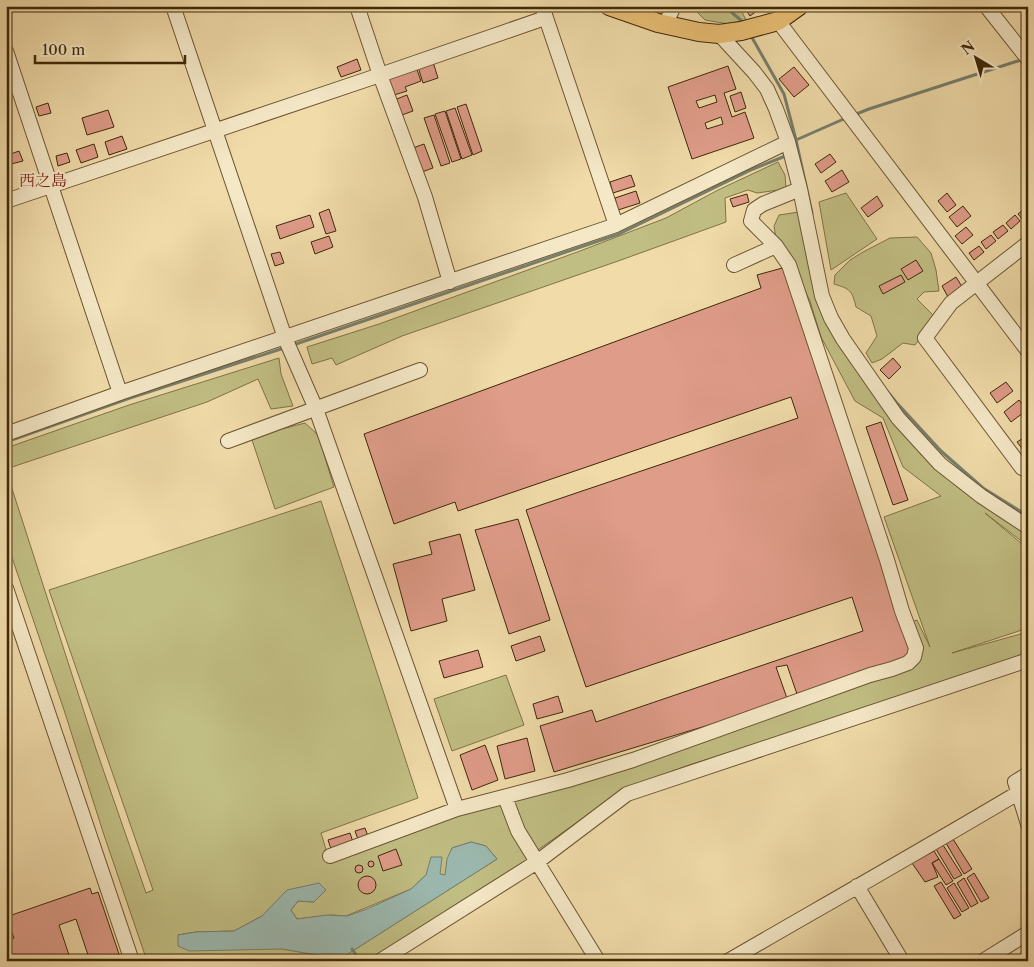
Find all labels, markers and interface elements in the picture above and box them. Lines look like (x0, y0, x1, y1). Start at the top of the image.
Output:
scale bar (35, 32, 185, 64)
north arrow (952, 32, 1002, 82)
text: N (958, 37, 978, 59)
text: 100 m (42, 40, 85, 59)
district label: 西之島 (19, 170, 67, 190)

